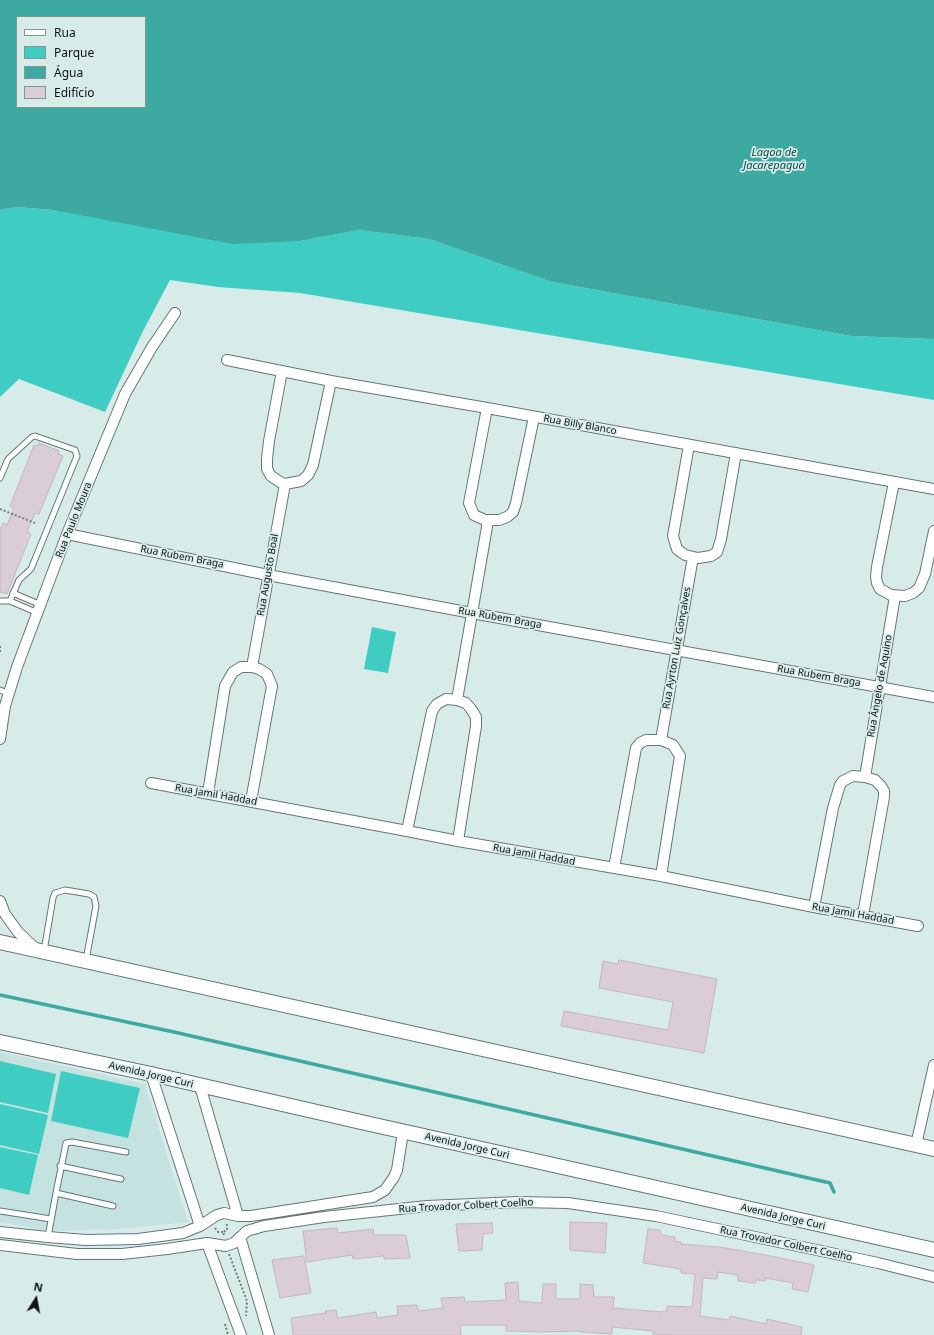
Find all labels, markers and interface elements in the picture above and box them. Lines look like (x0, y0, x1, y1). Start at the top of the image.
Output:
legend (16, 16, 146, 108)
text: Rua (54, 24, 76, 41)
text: Parque (54, 44, 94, 61)
text: Água (54, 64, 83, 81)
text: Edifício (54, 84, 95, 101)
water label: Lagoa de Jacarepaguá (743, 146, 805, 172)
street label: Rua Billy Blanco (542, 413, 618, 437)
street label: Rua Paulo Moura (53, 480, 95, 560)
street label: Rua Augusto Boal (255, 533, 281, 617)
street label: Rua Rubem Braga (139, 543, 225, 571)
street label: Rua Ayrton Luiz Gonçalves (660, 586, 694, 710)
street label: Rua Rubem Braga (457, 605, 543, 631)
street label: Rua Ângelo de Aquino (865, 634, 895, 738)
street label: Rua Rubem Braga (776, 663, 862, 689)
street label: Rua Jamil Haddad (174, 782, 258, 808)
street label: Rua Jamil Haddad (492, 842, 576, 868)
street label: Rua Jamil Haddad (811, 901, 895, 927)
street label: Avenida Jorge Curi (107, 1059, 195, 1091)
street label: Avenida Jorge Curi (423, 1130, 511, 1162)
street label: Rua Trovador Colbert Coelho (398, 1196, 534, 1216)
street label: Avenida Jorge Curi (739, 1201, 827, 1233)
street label: Rua Trovador Colbert Coelho (719, 1224, 853, 1264)
north arrow (16, 1279, 56, 1319)
text: N (33, 1279, 44, 1295)

